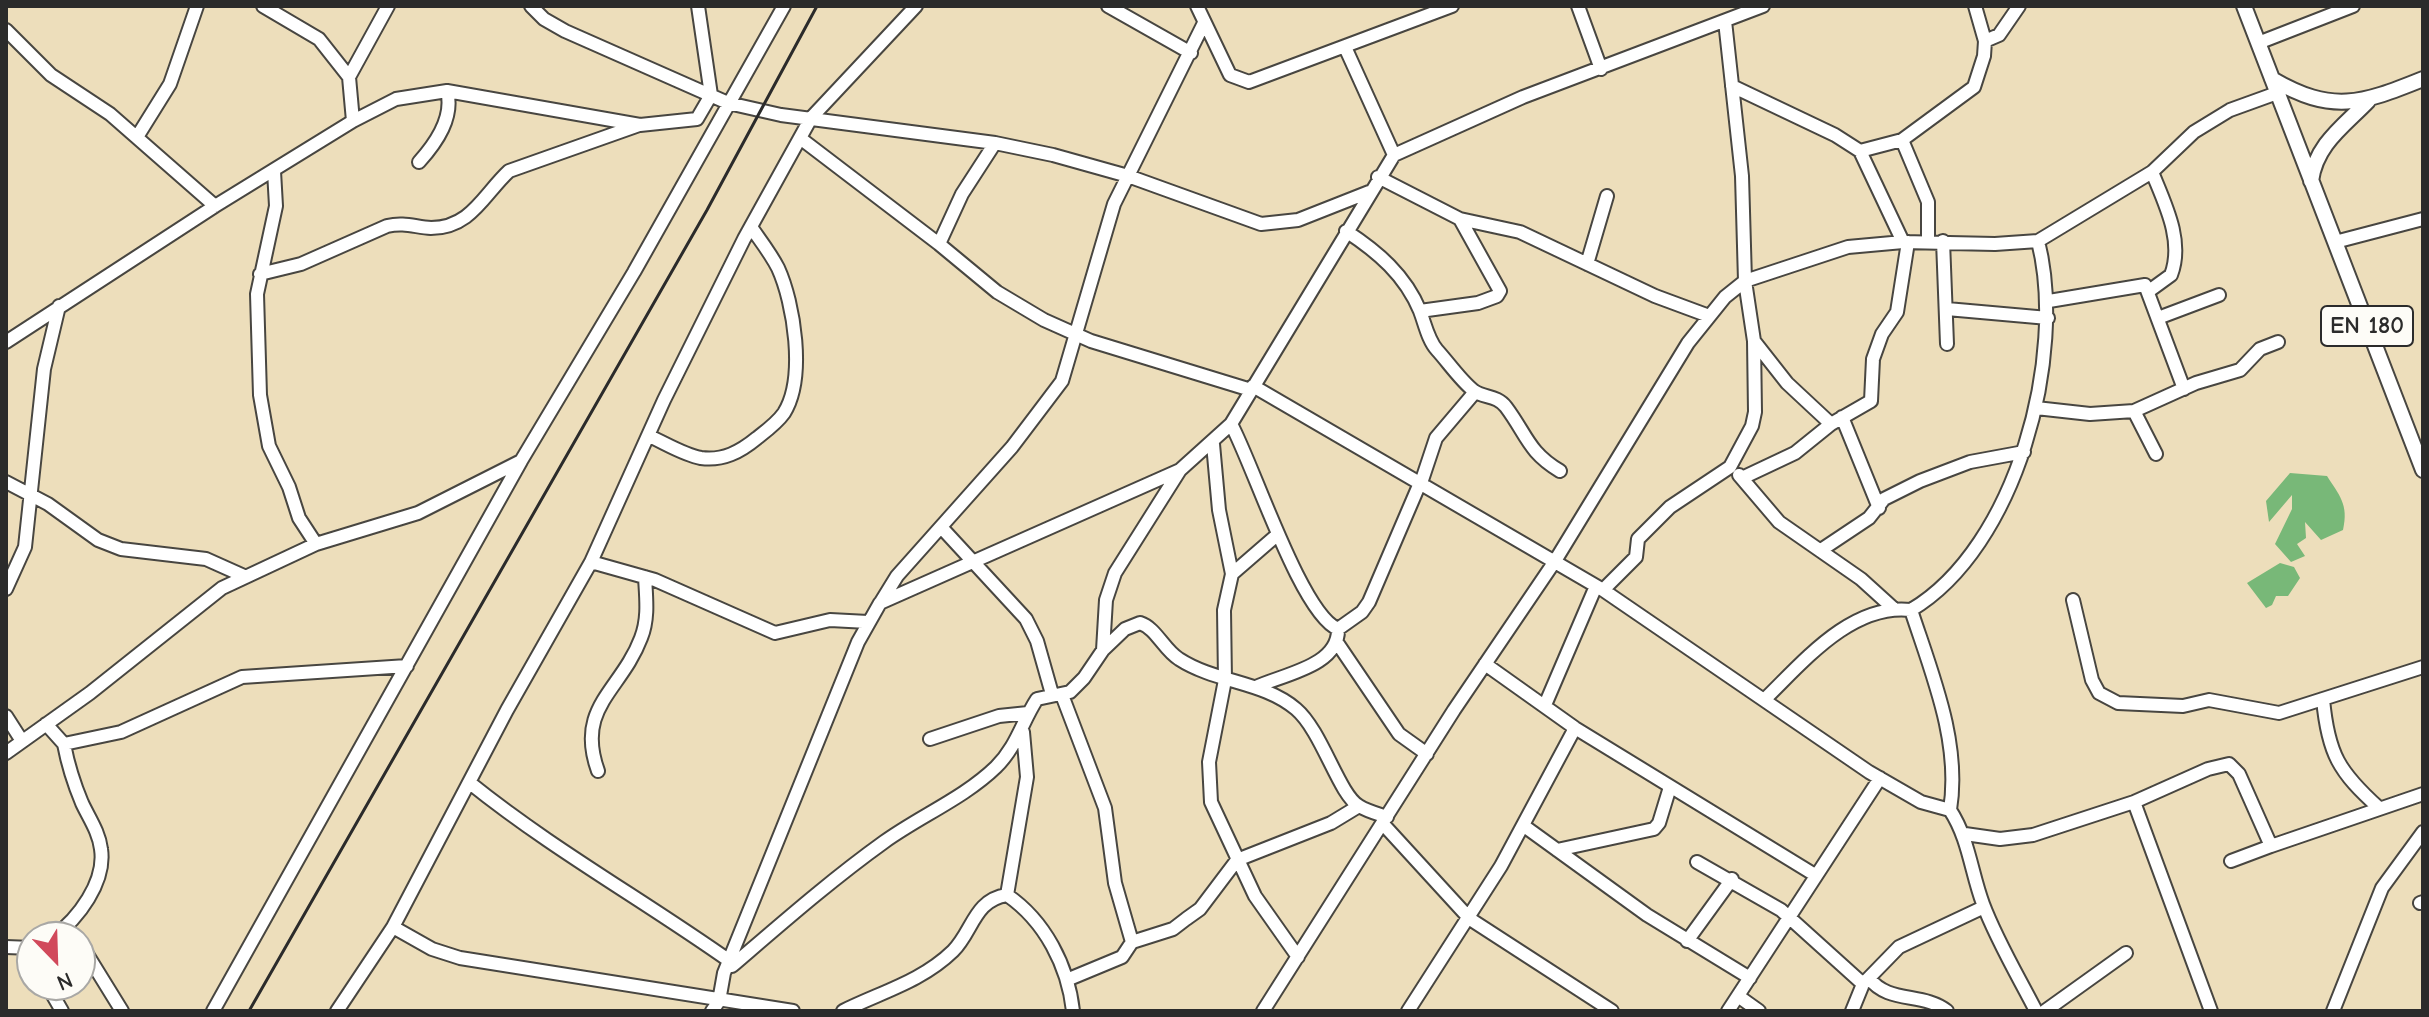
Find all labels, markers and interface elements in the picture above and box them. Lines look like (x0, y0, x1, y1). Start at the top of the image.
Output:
road number: EN 180 (2321, 306, 2413, 346)
north arrow (16, 921, 96, 1001)
text: N (53, 966, 76, 996)

